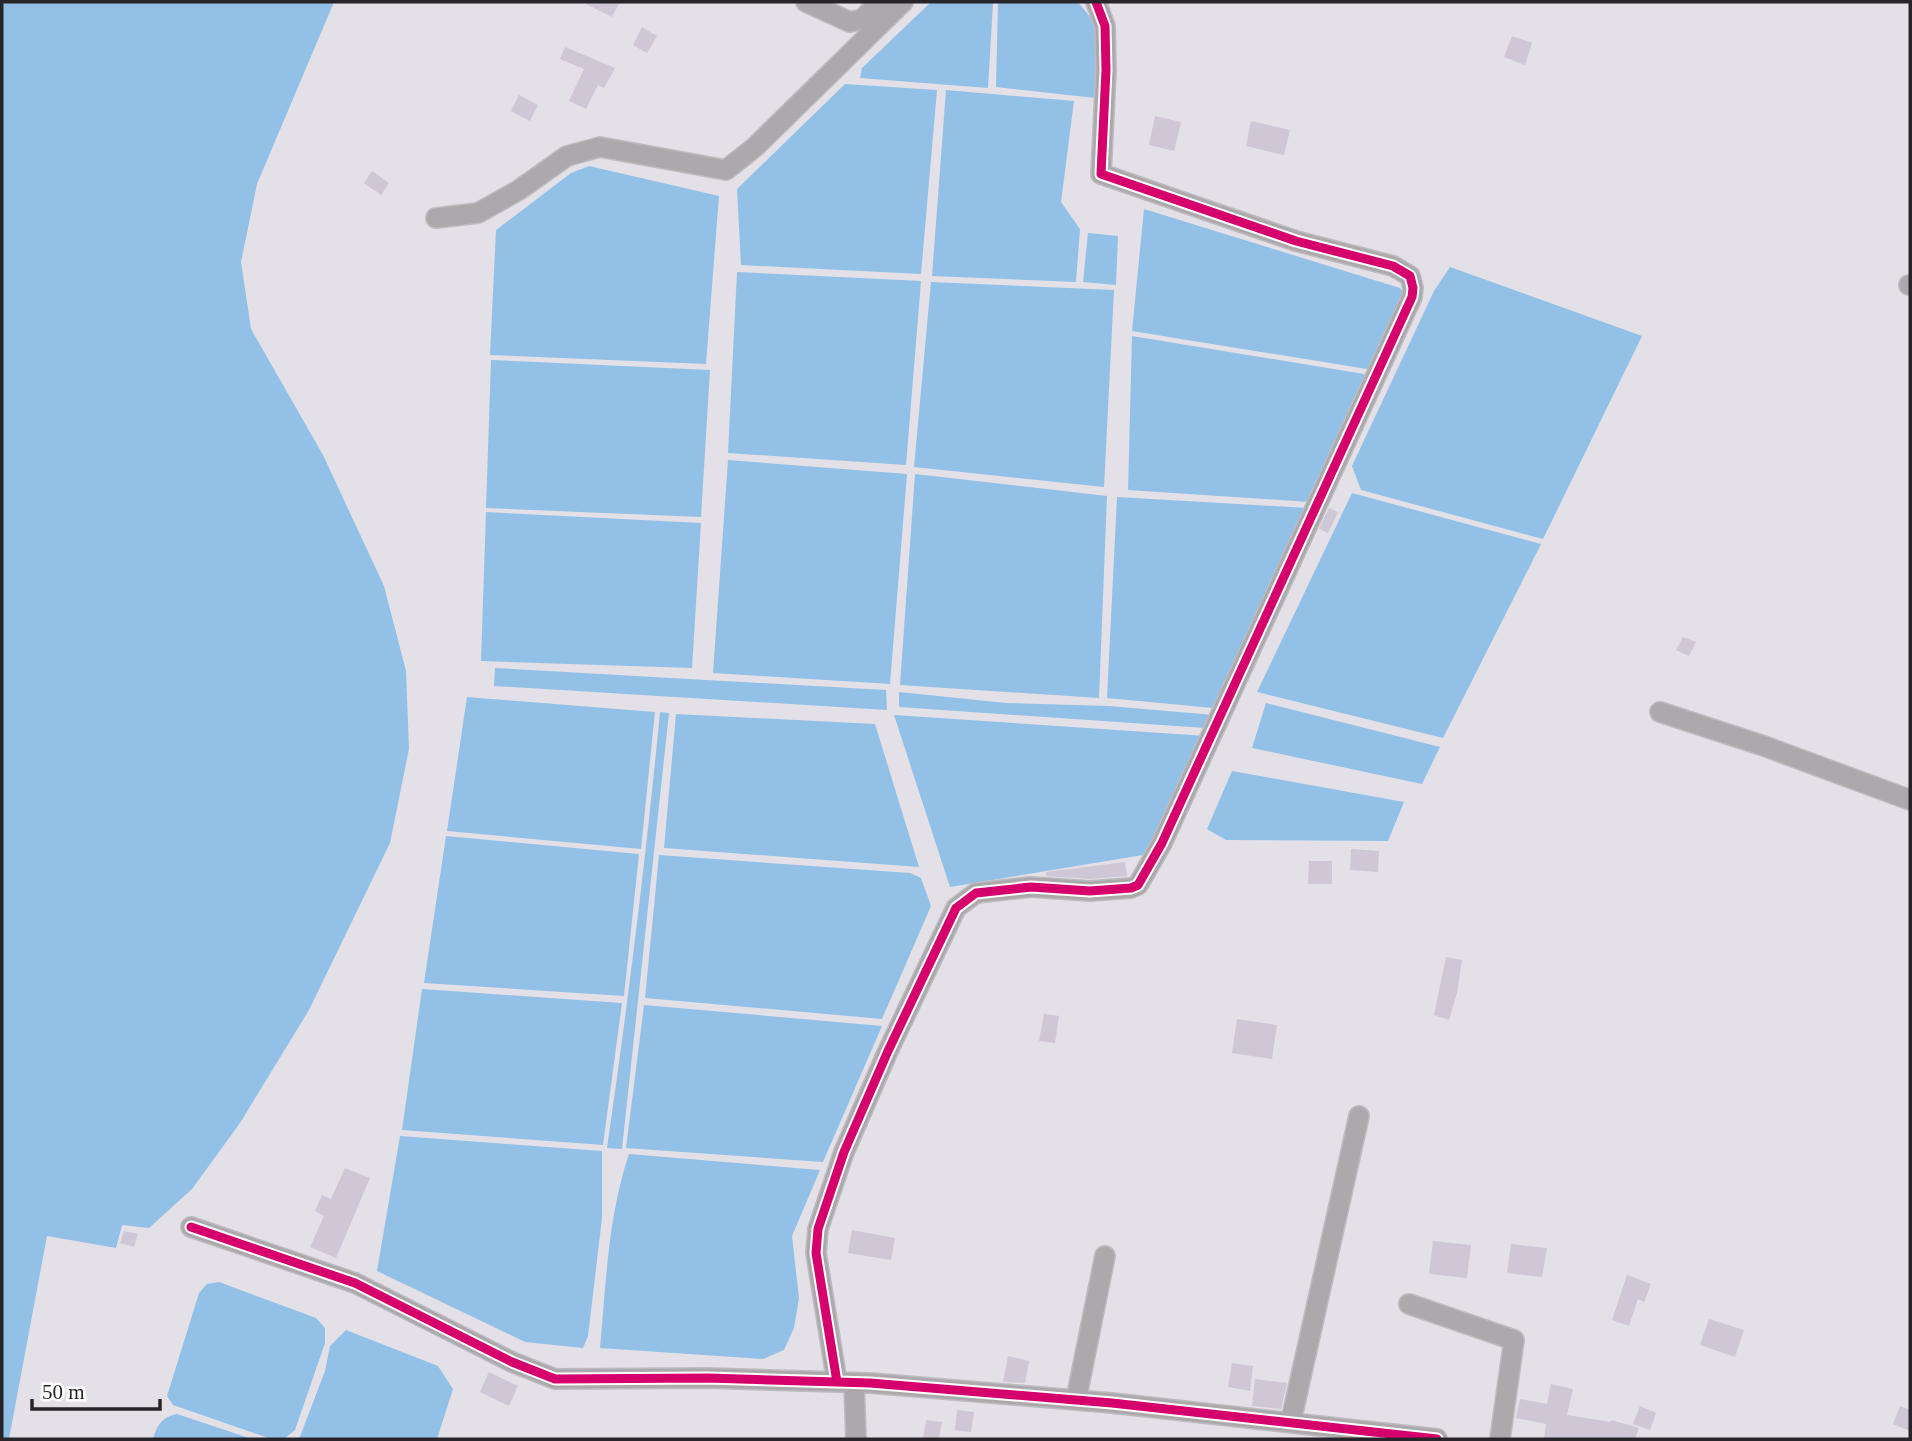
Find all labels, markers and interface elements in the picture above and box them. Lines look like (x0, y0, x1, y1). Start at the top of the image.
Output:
scale bar (32, 1368, 159, 1412)
text: 50 m (42, 1380, 85, 1404)

